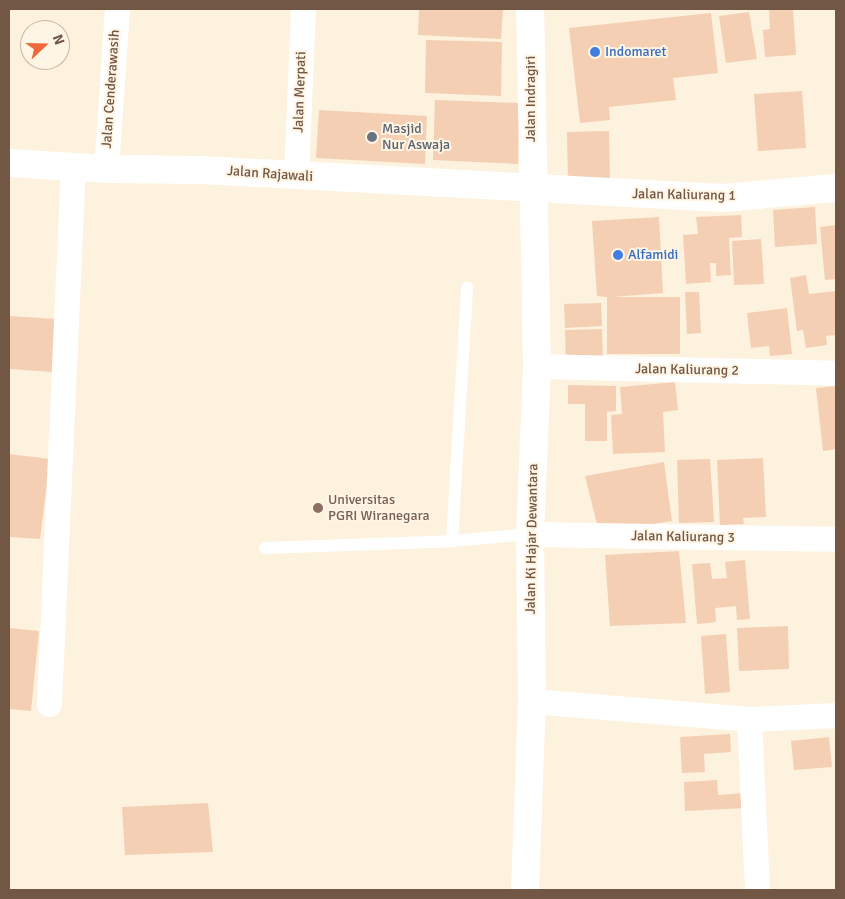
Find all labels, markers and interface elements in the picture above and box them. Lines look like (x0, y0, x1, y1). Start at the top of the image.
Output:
north arrow (20, 20, 70, 70)
street label: Jalan Cenderawasih (98, 29, 124, 149)
text: N (49, 32, 68, 47)
place label: Indomaret (605, 44, 666, 60)
marker: Indomaret (589, 46, 601, 58)
street label: Jalan Merpati (290, 51, 310, 133)
street label: Jalan Indragiri (523, 56, 539, 142)
place label: Masjid Nur Aswaja (382, 121, 450, 154)
marker: Masjid Nur Aswaja (366, 131, 378, 143)
street label: Jalan Rajawali (226, 163, 314, 185)
street label: Jalan Kaliurang 1 (632, 186, 736, 204)
place label: Alfamidi (628, 247, 678, 263)
marker: Alfamidi (612, 249, 624, 261)
street label: Jalan Kaliurang 2 (635, 361, 739, 379)
street label: Jalan Ki Hajar Dewantara (522, 464, 542, 614)
place label: Universitas PGRI Wiranegara (328, 492, 430, 524)
marker: Universitas PGRI Wiranegara (312, 502, 324, 514)
street label: Jalan Kaliurang 3 (631, 528, 735, 546)

